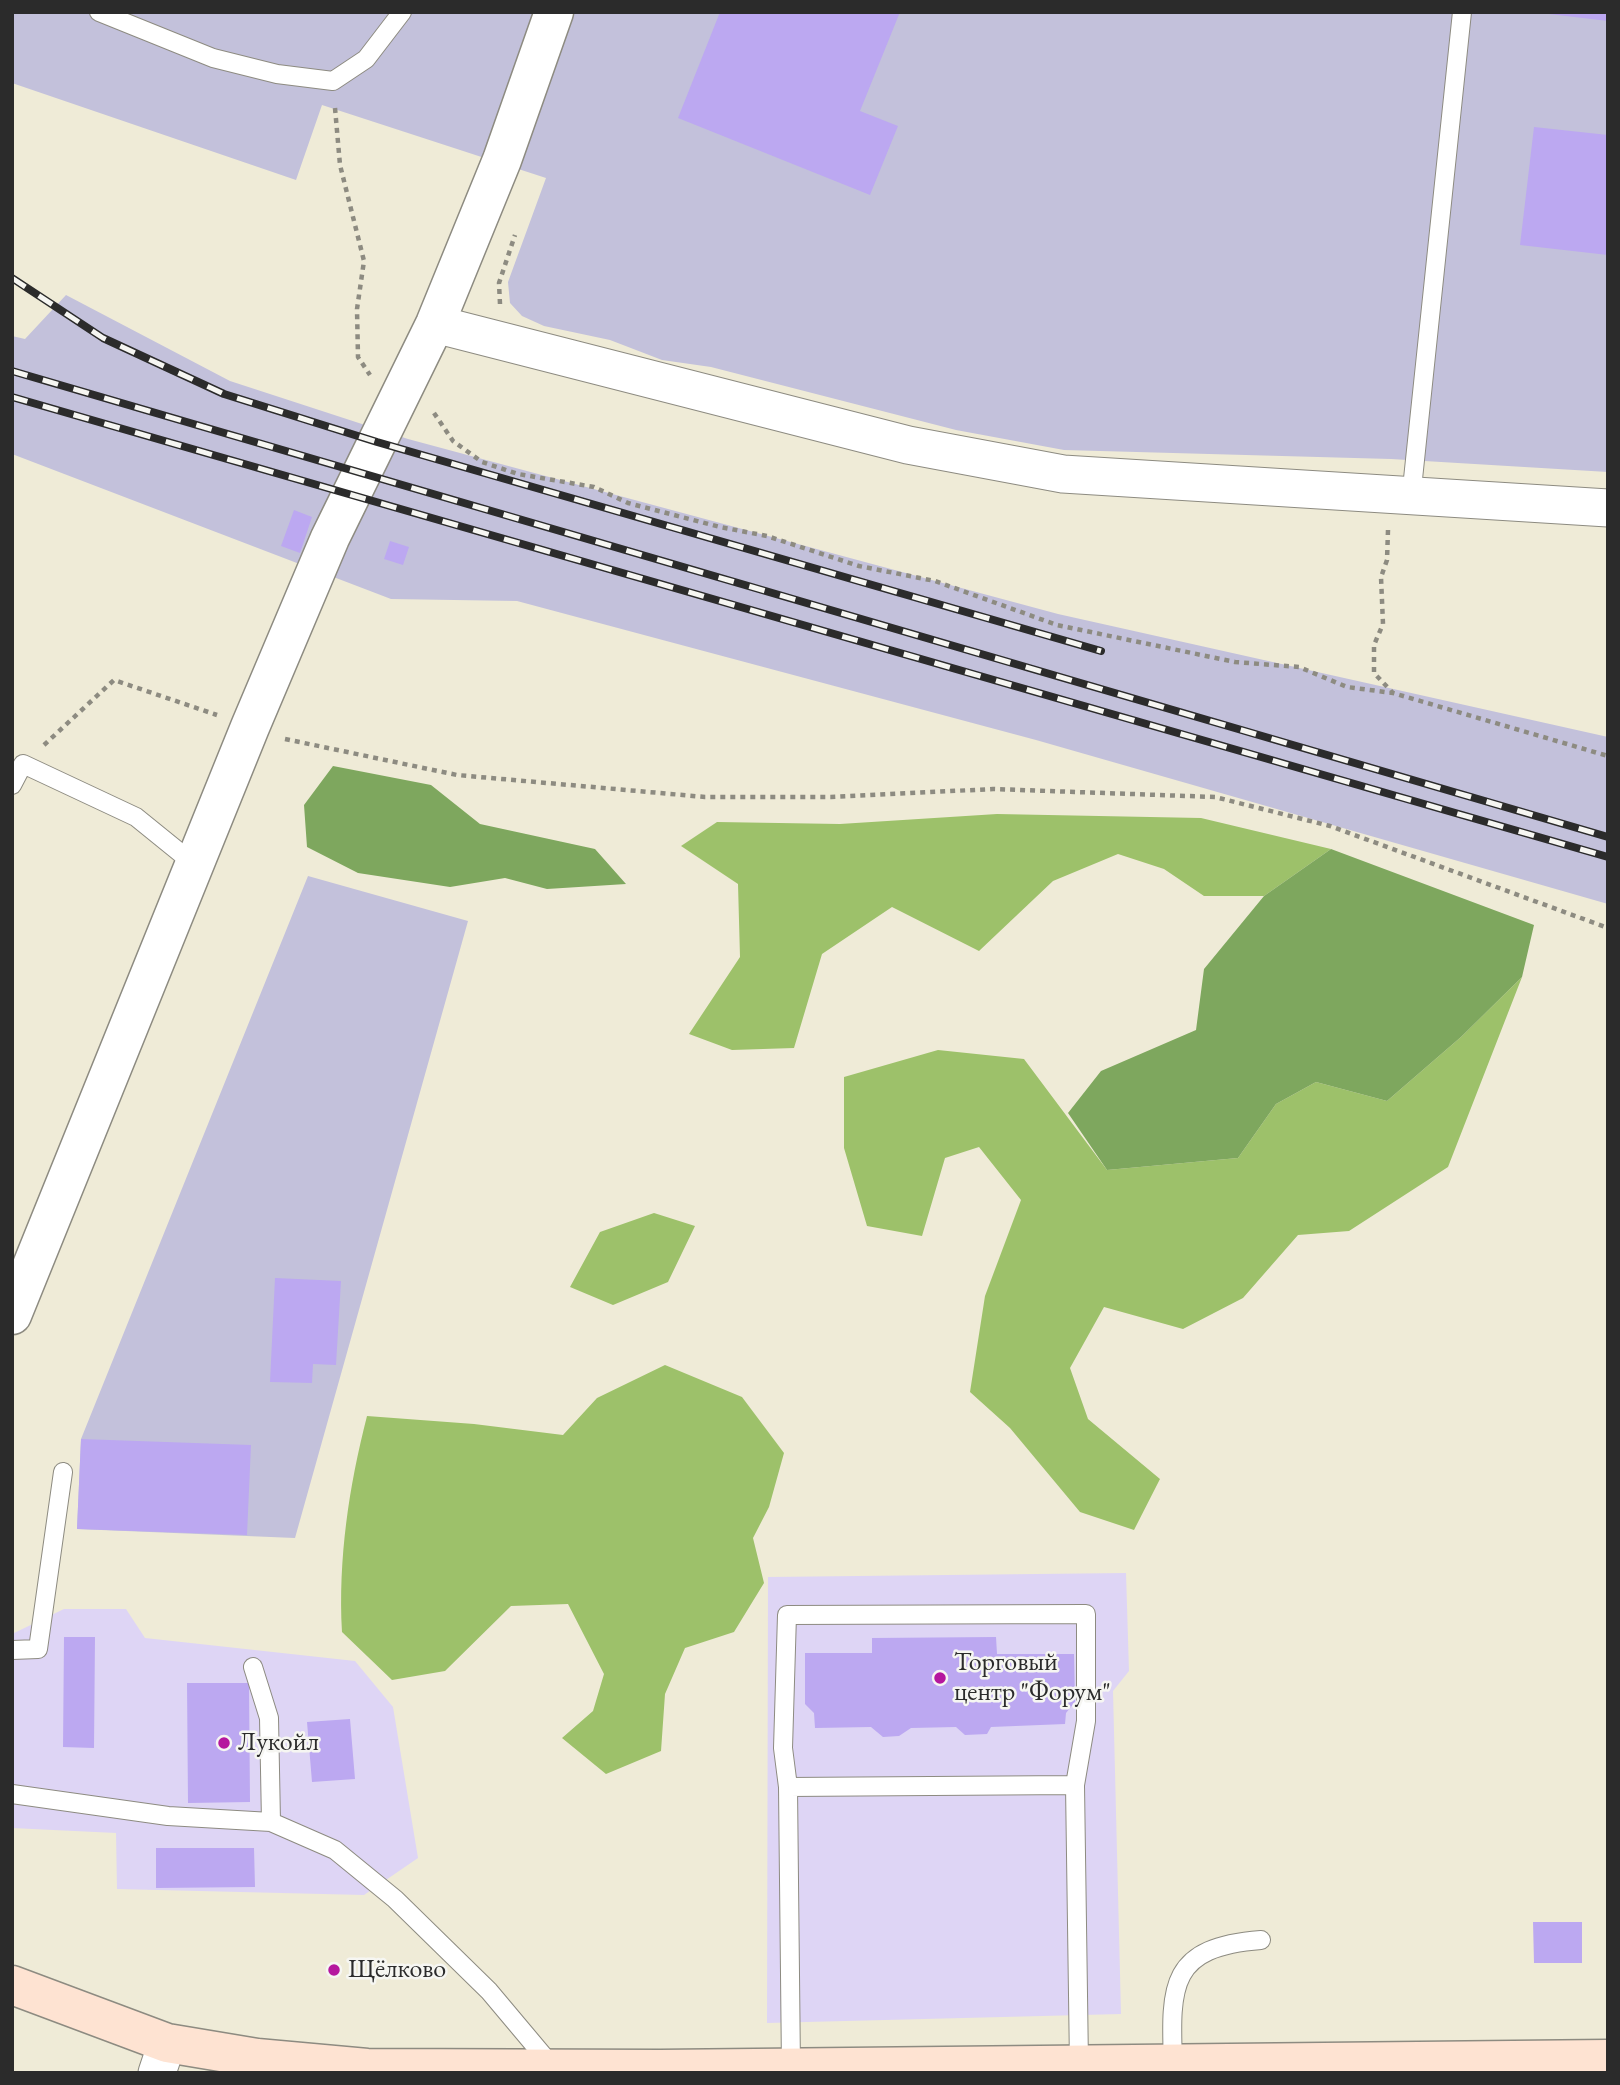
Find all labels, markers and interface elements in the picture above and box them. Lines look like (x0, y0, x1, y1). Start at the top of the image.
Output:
place label: Торговый центр "Форум" (954, 1647, 1111, 1708)
marker: Торговый центр "Форум" (932, 1670, 948, 1686)
place label: Лукойл (238, 1727, 319, 1759)
marker: Лукойл (216, 1735, 232, 1751)
place label: Щёлково (348, 1954, 446, 1986)
marker: Щёлково (326, 1962, 342, 1978)

